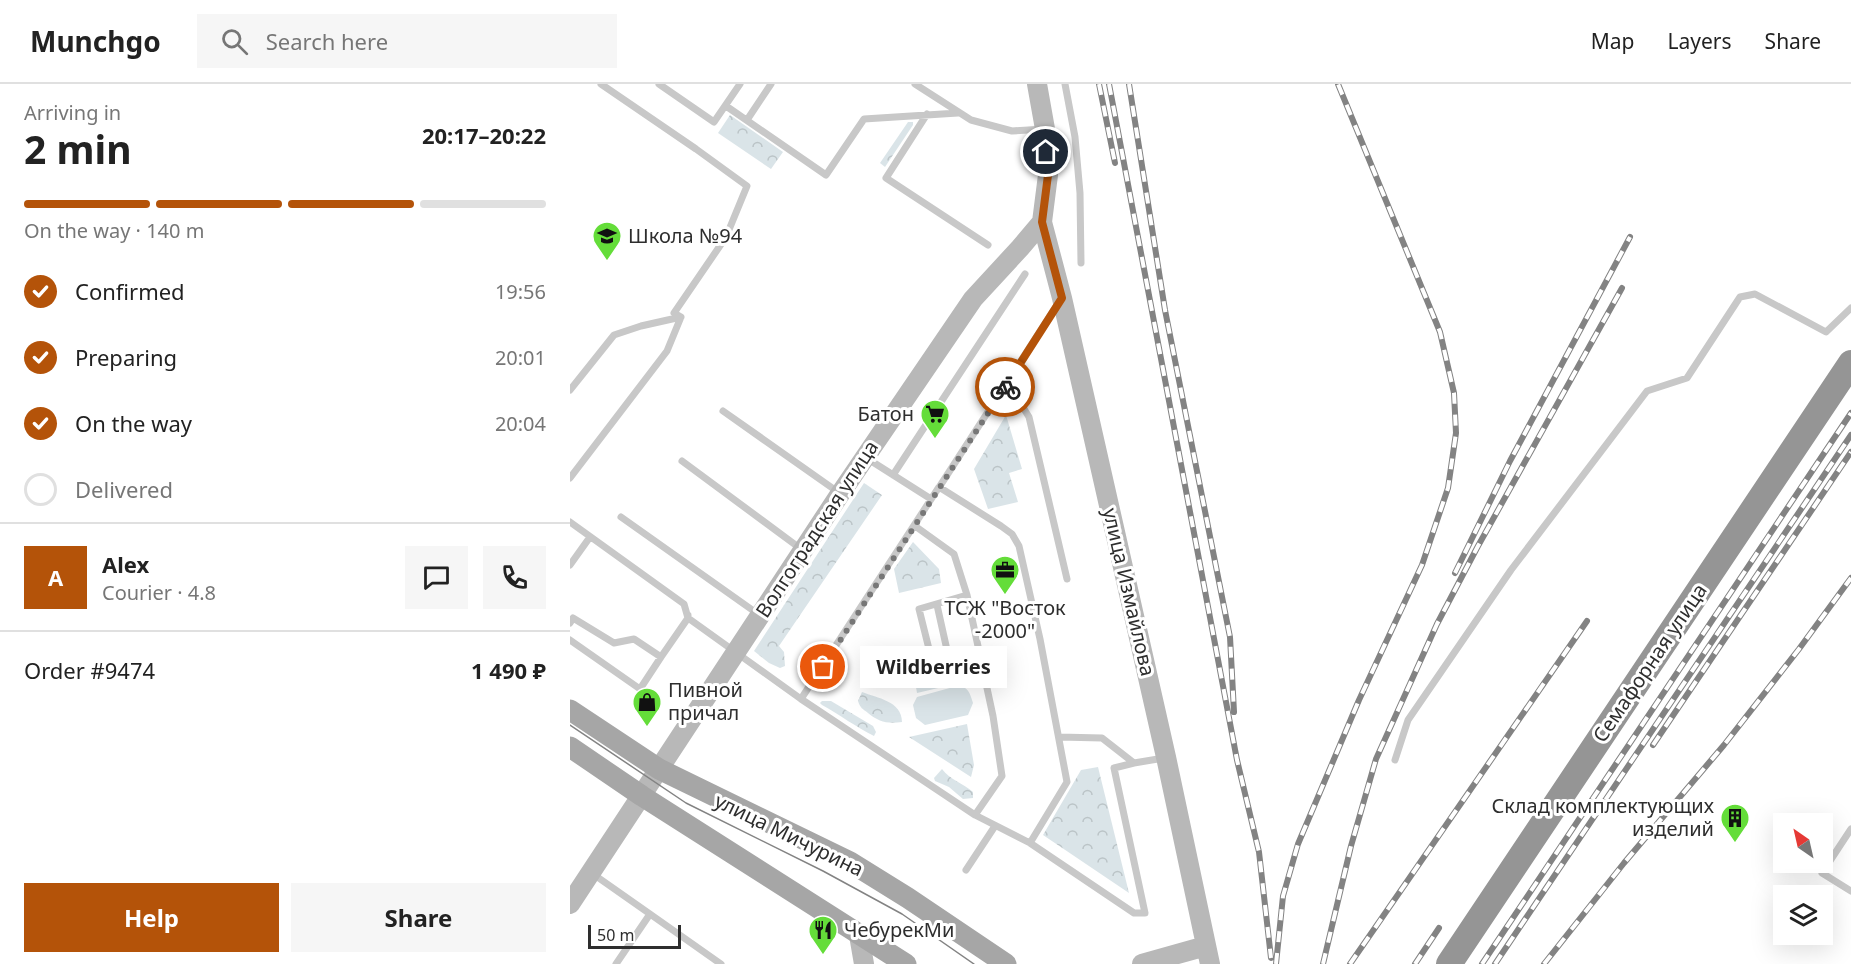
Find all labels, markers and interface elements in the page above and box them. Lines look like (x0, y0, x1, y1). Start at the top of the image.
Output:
search box (197, 14, 617, 68)
text: Munchgo (30, 22, 161, 60)
icon: search (218, 25, 251, 58)
text: Search here (266, 26, 388, 56)
text: Map (1591, 27, 1635, 55)
text: Layers (1668, 27, 1732, 55)
text: Share (1765, 27, 1821, 55)
text: Arriving in (24, 99, 121, 126)
text: 20:17–20:22 (422, 120, 546, 150)
text: 2 min (24, 122, 131, 175)
pin (1020, 126, 1071, 177)
icon: home (1029, 135, 1062, 168)
text: On the way · 140 m (24, 217, 204, 244)
school or university icon: Школа №94 (591, 220, 623, 262)
place label: Школа №94 (628, 222, 743, 249)
icon: check (24, 275, 57, 308)
text: Confirmed (75, 276, 185, 306)
text: 19:56 (495, 278, 546, 305)
icon: check (24, 341, 57, 374)
text: Preparing (75, 342, 177, 372)
text: 20:01 (495, 344, 546, 371)
courier (975, 357, 1035, 417)
icon: bike (989, 371, 1022, 404)
supermarket icon: Батон (919, 398, 951, 440)
place label: Батон (858, 400, 914, 427)
icon: check (24, 407, 57, 440)
text: On the way (75, 408, 192, 438)
text: 20:04 (495, 410, 546, 437)
street label: Волгоградская улица (749, 435, 884, 622)
text: Delivered (75, 474, 173, 504)
street label: улица Измайлова (1097, 505, 1162, 679)
button: chat (405, 546, 468, 609)
button: phone (483, 546, 546, 609)
text: Alex (102, 549, 149, 579)
office icon: ТСЖ "Восток -2000" (989, 554, 1021, 596)
text: A (48, 562, 63, 592)
street label: Семафорная улица (1586, 578, 1713, 747)
text: Courier · 4.8 (102, 579, 216, 606)
place label: ТСЖ "Восток -2000" (944, 594, 1066, 644)
pin (797, 641, 848, 692)
callout: Wildberries (859, 646, 1006, 688)
icon: bag (806, 650, 839, 683)
text: Wildberries (876, 653, 991, 680)
text: Order #9474 (24, 655, 155, 685)
text: 1 490 ₽ (471, 655, 546, 685)
place label: Пивной причал (668, 676, 743, 726)
shop icon: Пивной причал (631, 686, 663, 728)
street label: улица Мичурина (710, 787, 868, 882)
place label: Склад комплектующих изделий (1491, 792, 1715, 842)
building icon: Склад комплектующих изделий (1719, 802, 1751, 844)
north arrow (1773, 813, 1833, 873)
map controls (1773, 813, 1833, 945)
button: Help (24, 883, 279, 952)
button: Share (291, 883, 546, 952)
button: layers (1773, 885, 1833, 945)
restaurant icon: ЧебурекМи (807, 914, 839, 956)
place label: ЧебурекМи (844, 916, 954, 943)
scale bar (588, 922, 681, 950)
text: 50 m (597, 924, 634, 946)

